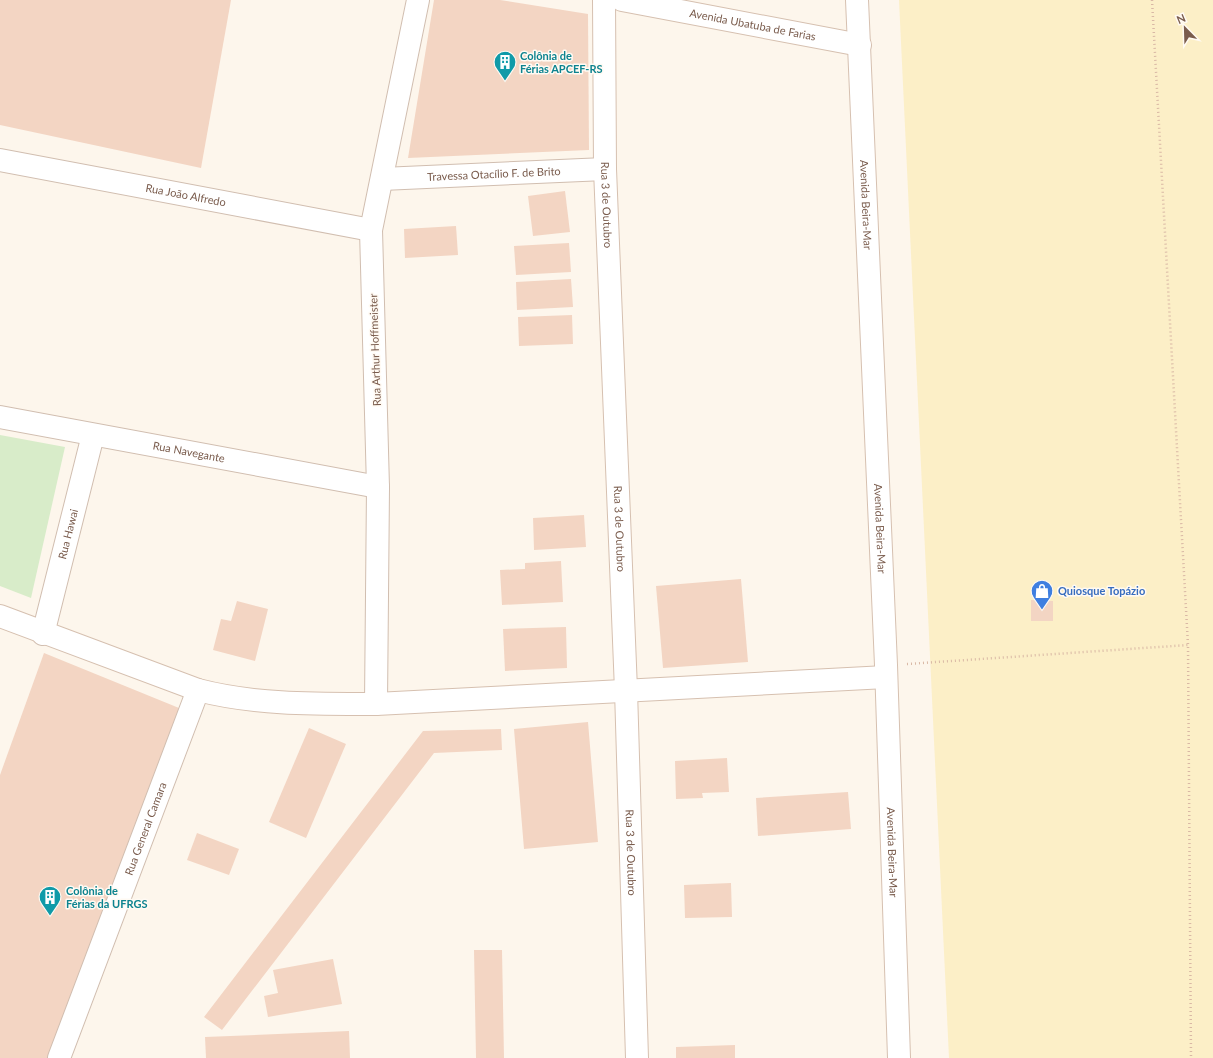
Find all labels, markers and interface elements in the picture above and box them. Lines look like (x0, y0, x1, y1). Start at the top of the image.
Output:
street label: Avenida Ubatuba de Farias (689, 6, 817, 43)
north arrow (1165, 8, 1205, 48)
text: N (1174, 11, 1187, 26)
building icon: Colônia de Férias APCEF-RS (492, 49, 518, 82)
place label: Colônia de Férias APCEF-RS (520, 49, 603, 75)
street label: Avenida Beira-Mar (858, 159, 875, 250)
street label: Rua 3 de Outubro (599, 162, 615, 248)
street label: Travessa Otacílio F. de Brito (427, 164, 561, 183)
street label: Rua João Alfredo (145, 181, 227, 209)
street label: Rua Arthur Hoffmeister (366, 294, 383, 407)
street label: Rua Navegante (152, 438, 226, 465)
street label: Avenida Beira-Mar (872, 483, 889, 574)
street label: Rua 3 de Outubro (612, 485, 628, 572)
street label: Rua Hawai (55, 507, 80, 561)
shop icon: Quiosque Topázio (1029, 578, 1055, 611)
place label: Quiosque Topázio (1058, 584, 1145, 597)
street label: Rua General Camara (122, 780, 169, 877)
street label: Avenida Beira-Mar (885, 807, 901, 898)
street label: Rua 3 de Outubro (624, 809, 639, 896)
building icon: Colônia de Férias da UFRGS (37, 884, 63, 917)
place label: Colônia de Férias da UFRGS (66, 884, 147, 910)

